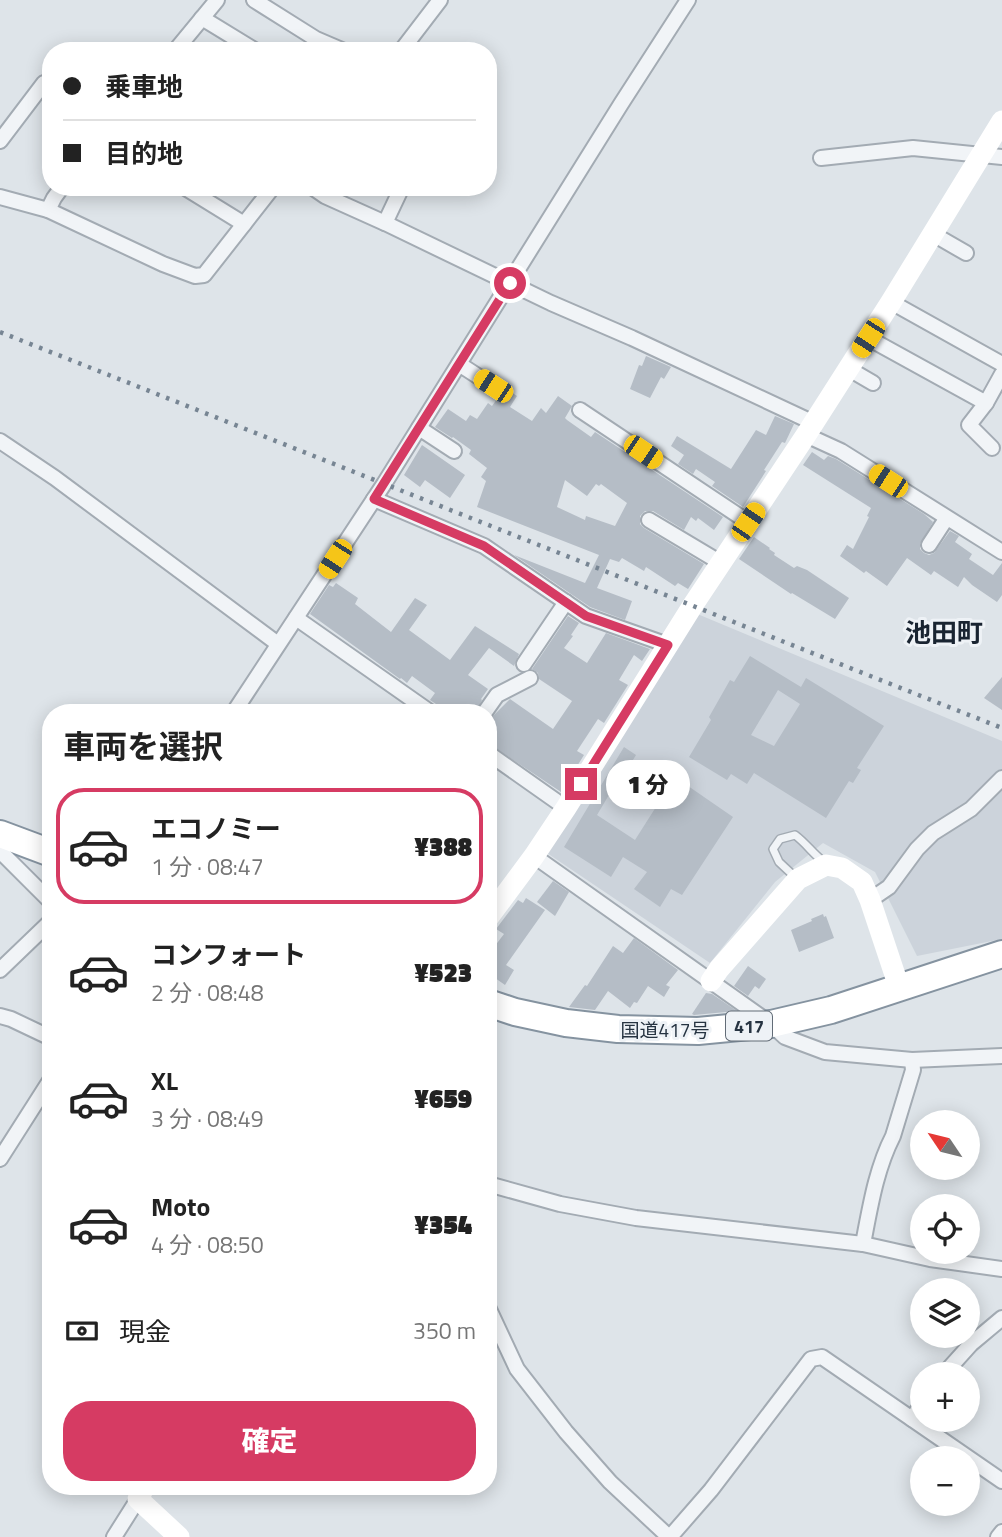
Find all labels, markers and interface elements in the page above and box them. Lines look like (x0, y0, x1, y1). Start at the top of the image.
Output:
text: 乗車地 (105, 67, 183, 106)
text: 目的地 (105, 134, 183, 173)
route start (494, 267, 526, 299)
car (848, 315, 889, 361)
car (470, 366, 517, 406)
car (620, 432, 667, 472)
car (865, 461, 912, 501)
car (728, 499, 769, 545)
car (315, 536, 356, 582)
district label: 池田町 (905, 613, 983, 652)
text: 車両を選択 (63, 722, 223, 770)
callout: 1 分 (606, 760, 690, 808)
text: 1 分 (628, 767, 668, 802)
route end (565, 768, 597, 800)
text: エコノミー (151, 809, 281, 848)
icon: car (67, 815, 130, 878)
text: ¥388 (414, 827, 472, 866)
text: 1 分 · 08:47 (151, 849, 264, 884)
text: コンフォート (151, 935, 306, 974)
icon: car (67, 941, 130, 1004)
text: ¥523 (414, 953, 472, 992)
text: 2 分 · 08:48 (151, 975, 264, 1010)
road number: 417 (726, 1012, 772, 1041)
street label: 国道417号 (621, 1015, 709, 1044)
text: XL (151, 1061, 178, 1100)
icon: car (67, 1067, 130, 1130)
text: ¥659 (414, 1079, 472, 1118)
text: 3 分 · 08:49 (151, 1101, 264, 1136)
north arrow (910, 1110, 980, 1180)
map controls (910, 1110, 980, 1516)
text: Moto (151, 1187, 210, 1226)
icon: car (67, 1193, 130, 1256)
button: locate (910, 1194, 980, 1264)
text: ¥354 (414, 1205, 472, 1244)
text: 4 分 · 08:50 (151, 1227, 264, 1262)
button: layers (910, 1278, 980, 1348)
icon: cash (63, 1312, 101, 1350)
text: 現金 (119, 1312, 171, 1351)
text: 350 m (413, 1313, 476, 1348)
button: + (910, 1362, 980, 1432)
button: 確定 (63, 1401, 476, 1481)
button: − (910, 1446, 980, 1516)

